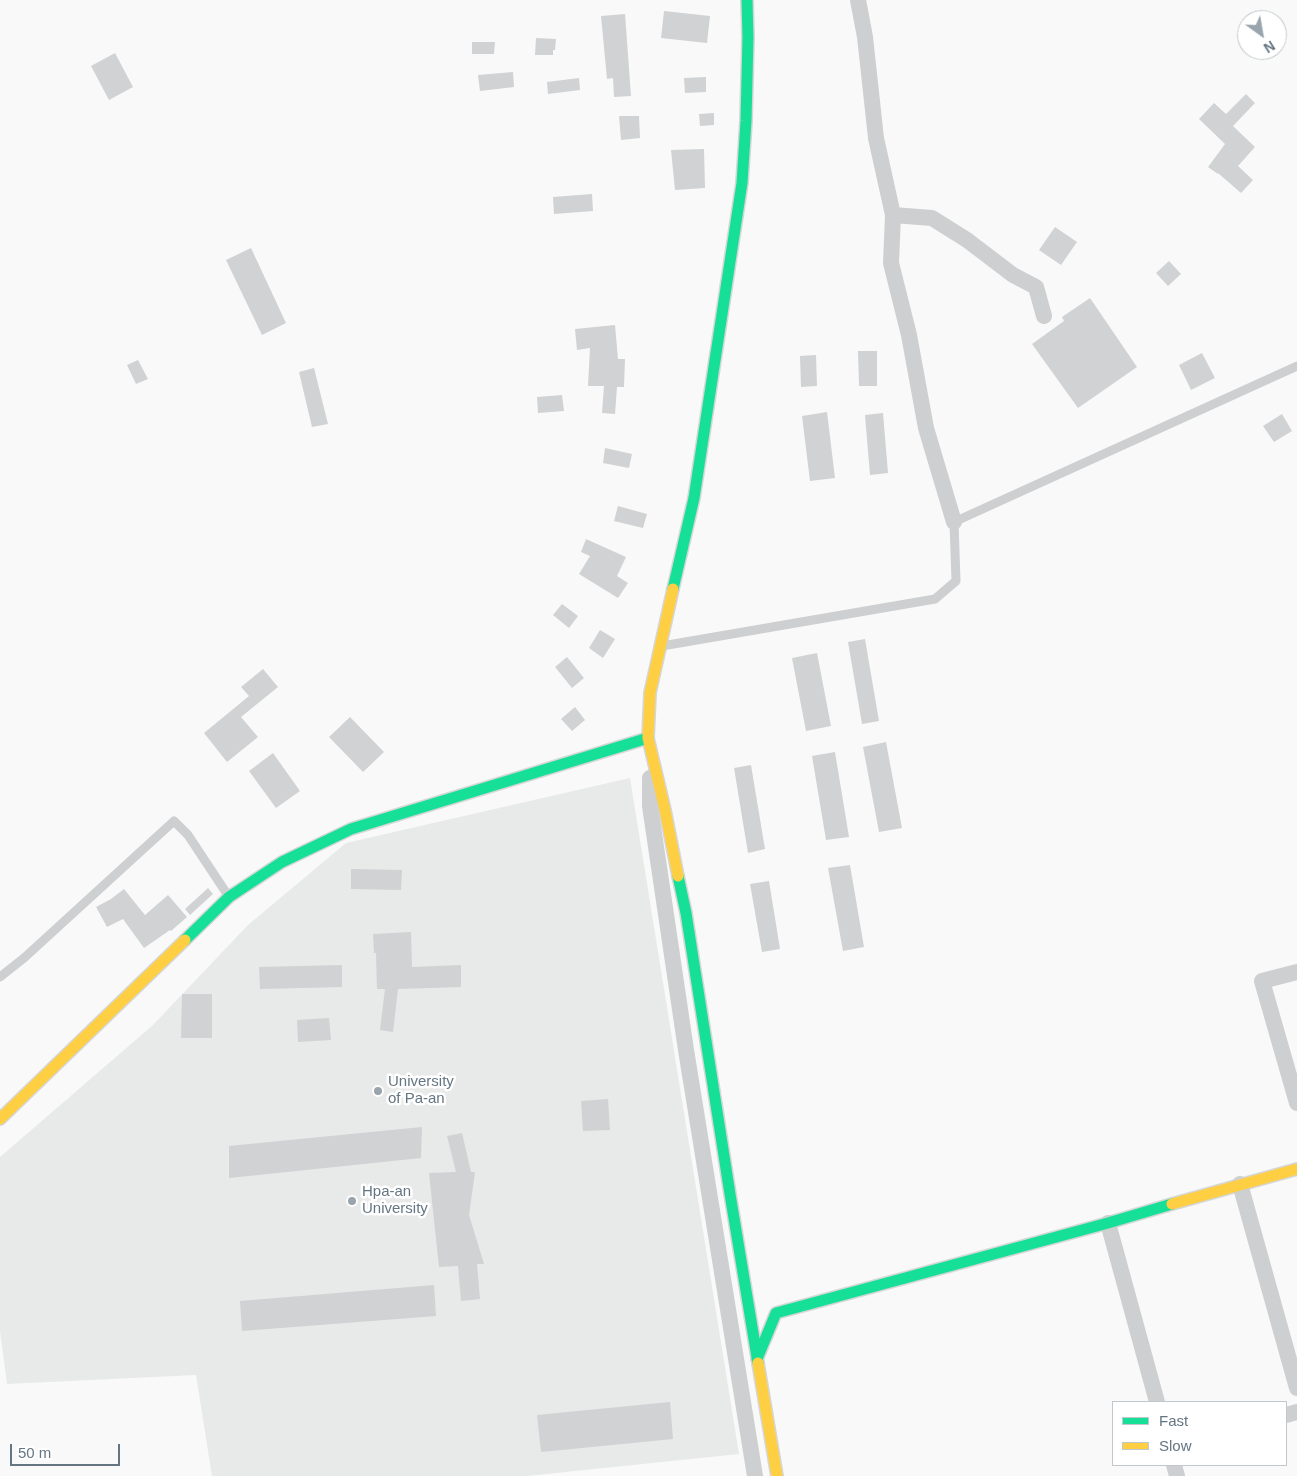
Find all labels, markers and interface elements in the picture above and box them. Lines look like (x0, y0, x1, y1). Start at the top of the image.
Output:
north arrow (1237, 10, 1287, 60)
text: N (1261, 37, 1278, 56)
place label: University of Pa-an (388, 1073, 454, 1108)
marker: University of Pa-an (372, 1085, 384, 1097)
place label: Hpa-an University (362, 1183, 428, 1218)
marker: Hpa-an University (346, 1195, 358, 1207)
legend (1112, 1401, 1287, 1466)
text: Fast (1159, 1412, 1188, 1429)
scale bar (12, 1434, 122, 1466)
text: Slow (1159, 1437, 1192, 1454)
text: 50 m (18, 1444, 51, 1461)

